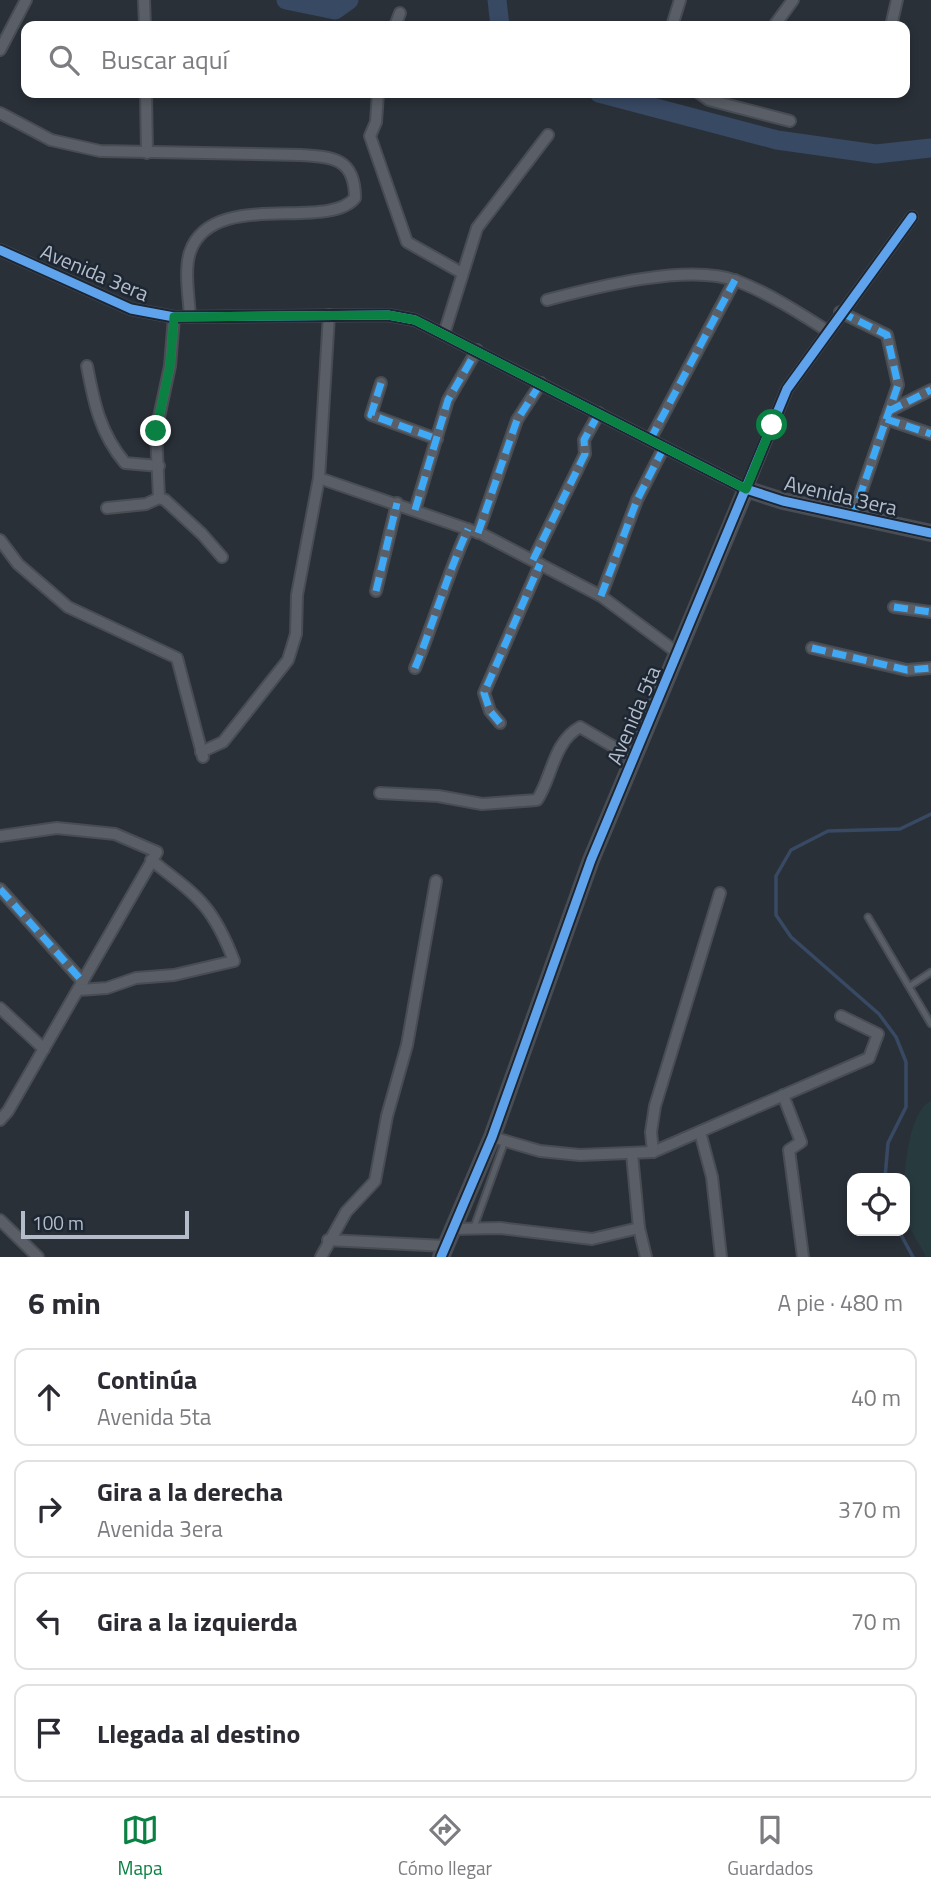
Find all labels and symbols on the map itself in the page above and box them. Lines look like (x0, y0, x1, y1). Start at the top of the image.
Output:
street label: Avenida 3era (36, 235, 155, 309)
route start (756, 409, 787, 440)
route end (140, 415, 171, 446)
street label: Avenida 3era (781, 466, 901, 524)
street label: Avenida 5ta (598, 660, 668, 769)
scale bar (21, 1208, 189, 1240)

